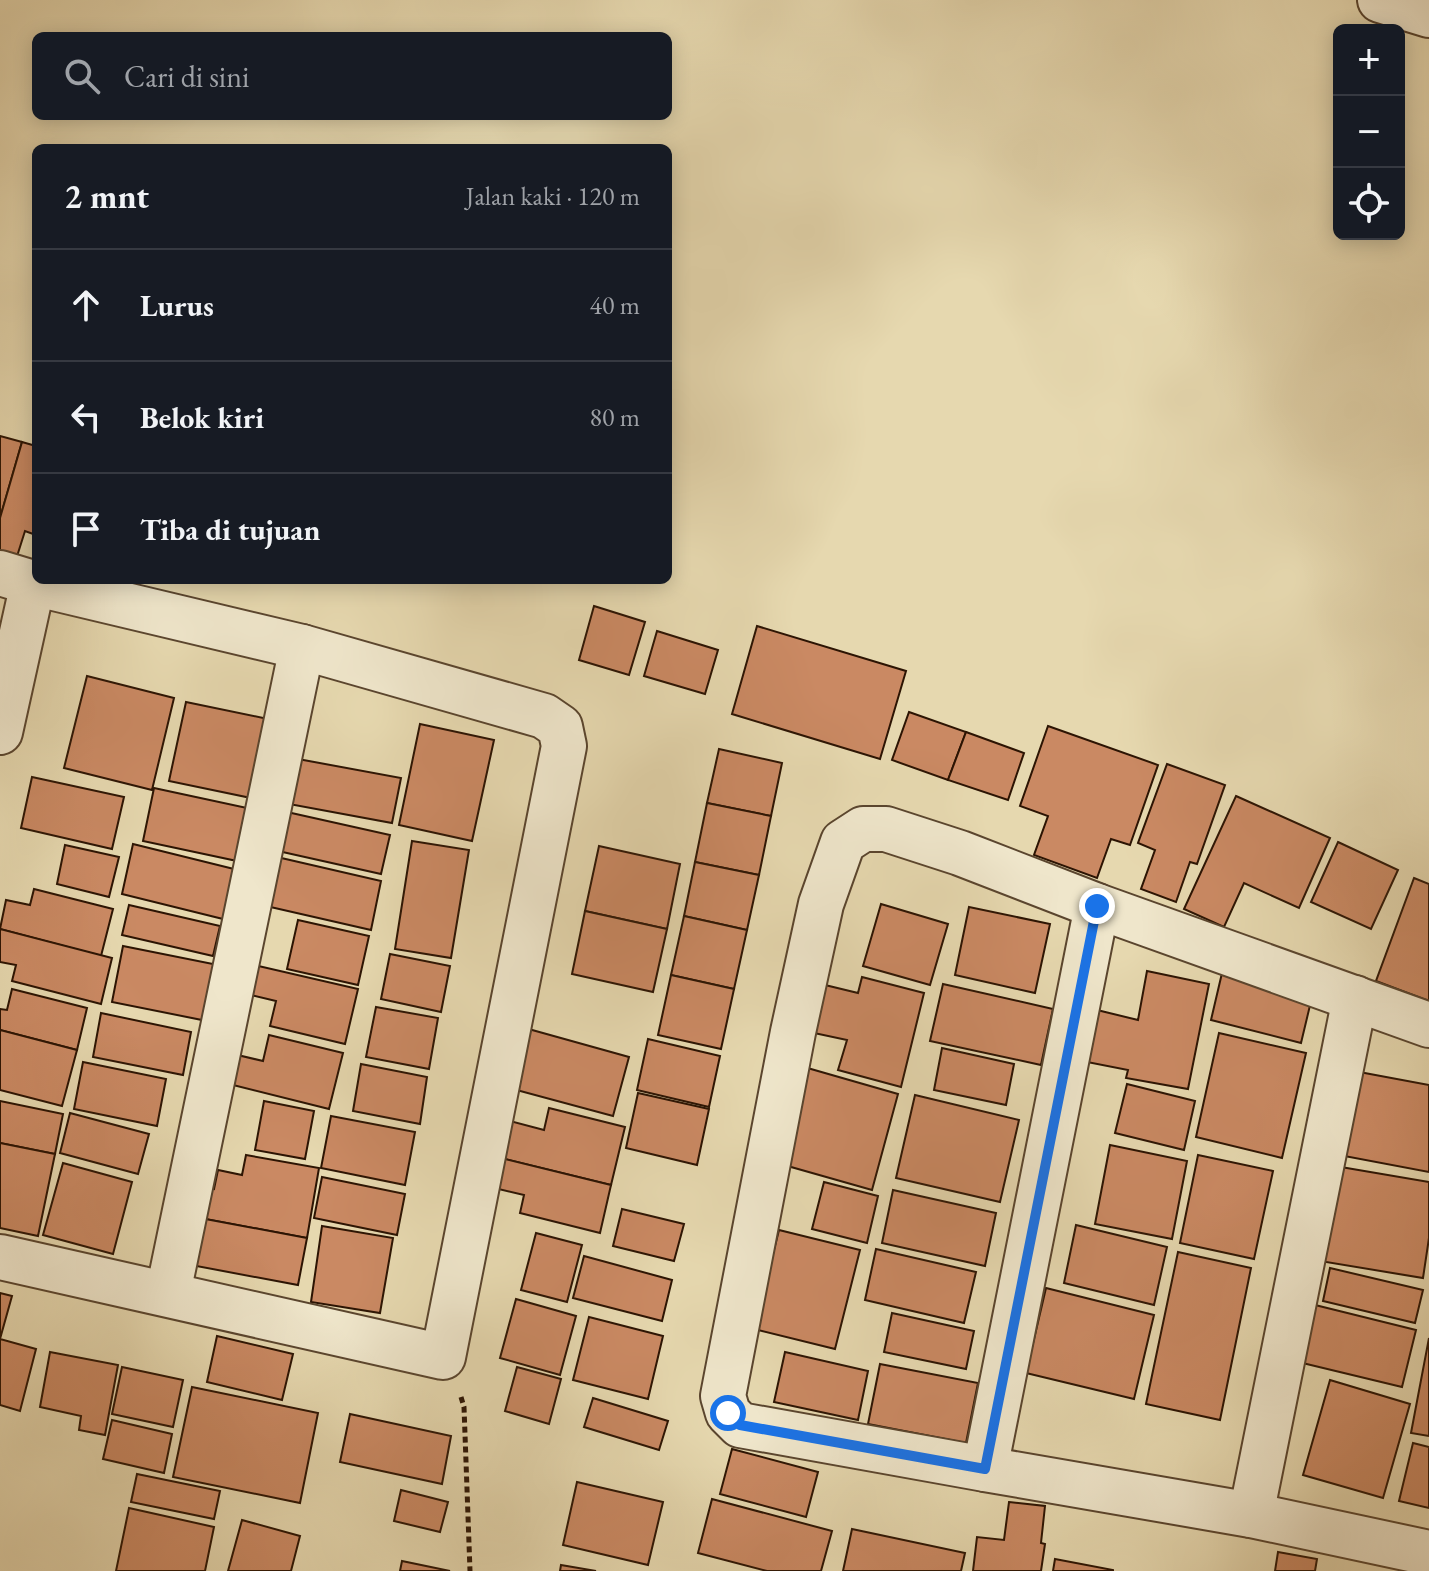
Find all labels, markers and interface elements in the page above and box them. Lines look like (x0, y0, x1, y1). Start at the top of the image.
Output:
map controls (1333, 24, 1405, 240)
button: + (1333, 24, 1405, 96)
search box (32, 32, 672, 120)
icon: search (60, 54, 104, 98)
text: Cari di sini (124, 57, 249, 96)
button: − (1333, 96, 1405, 168)
button: locate (1333, 168, 1405, 240)
text: 2 mnt (64, 174, 149, 218)
text: Jalan kaki · 120 m (466, 179, 640, 213)
icon: ahead (64, 283, 108, 327)
text: Lurus (140, 286, 214, 325)
text: 40 m (590, 288, 640, 322)
icon: left (64, 395, 108, 439)
text: Belok kiri (140, 398, 264, 437)
text: 80 m (590, 400, 640, 434)
icon: arrive (64, 507, 108, 551)
text: Tiba di tujuan (140, 510, 320, 549)
route end (1079, 888, 1115, 924)
route start (710, 1395, 746, 1431)

